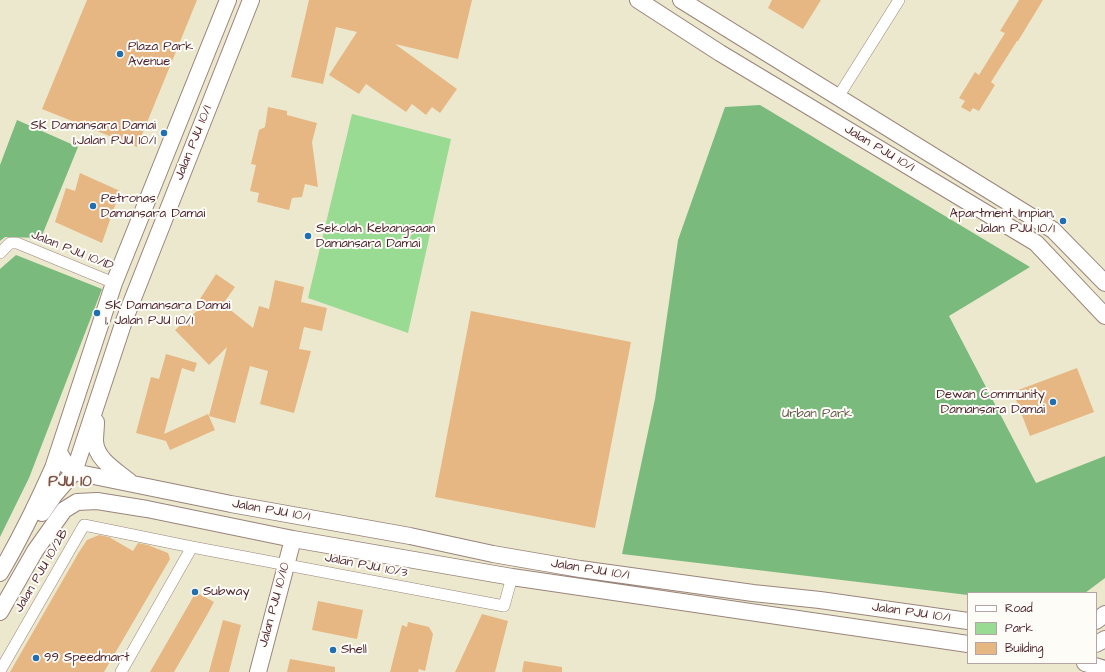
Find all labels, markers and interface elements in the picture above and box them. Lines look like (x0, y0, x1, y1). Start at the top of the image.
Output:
place label: Plaza Park Avenue (128, 39, 193, 70)
marker: Plaza Park Avenue (115, 49, 125, 59)
street label: Jalan PJU 10/1 (172, 103, 216, 183)
place label: SK Damansara Damai 1,Jalan PJU 10/1 (30, 118, 156, 149)
street label: Jalan PJU 10/1 (841, 122, 917, 176)
marker: SK Damansara Damai 1,Jalan PJU 10/1 (159, 128, 169, 138)
place label: Petronas Damansara Damai (101, 191, 205, 222)
marker: Petronas Damansara Damai (88, 201, 98, 211)
place label: Apartment Impian, Jalan PJU 10/1 (950, 206, 1055, 237)
marker: Apartment Impian, Jalan PJU 10/1 (1058, 216, 1068, 226)
place label: Sekolah Kebangsaan Damansara Damai (316, 221, 435, 252)
street label: Jalan PJU 10/1D (29, 227, 115, 275)
marker: Sekolah Kebangsaan Damansara Damai (303, 231, 313, 241)
place label: SK Damansara Damai 1, Jalan PJU 10/1 (105, 298, 231, 329)
marker: SK Damansara Damai 1, Jalan PJU 10/1 (92, 308, 102, 318)
place label: Dewan Community Damansara Damai (936, 387, 1045, 418)
marker: Dewan Community Damansara Damai (1048, 397, 1058, 407)
park label: Urban Park (782, 406, 852, 422)
district label: PJU 10 (48, 474, 92, 492)
street label: Jalan PJU 10/1 (231, 496, 311, 526)
street label: Jalan PJU 10/2B (12, 526, 72, 616)
street label: Jalan PJU 10/3 (323, 550, 409, 582)
street label: Jalan PJU 10/1 (550, 556, 630, 584)
street label: Jalan PJU 10/10 (256, 561, 294, 649)
place label: Subway (203, 584, 250, 600)
marker: Subway (190, 587, 200, 597)
legend (967, 592, 1097, 664)
street label: Jalan PJU 10/1 (871, 600, 951, 626)
text: Road (1005, 600, 1033, 617)
text: Park (1005, 620, 1033, 637)
text: Building (1005, 640, 1043, 657)
place label: Shell (341, 642, 367, 658)
marker: Shell (328, 645, 338, 655)
place label: 99 Speedmart (44, 650, 129, 666)
marker: 99 Speedmart (31, 653, 41, 663)

